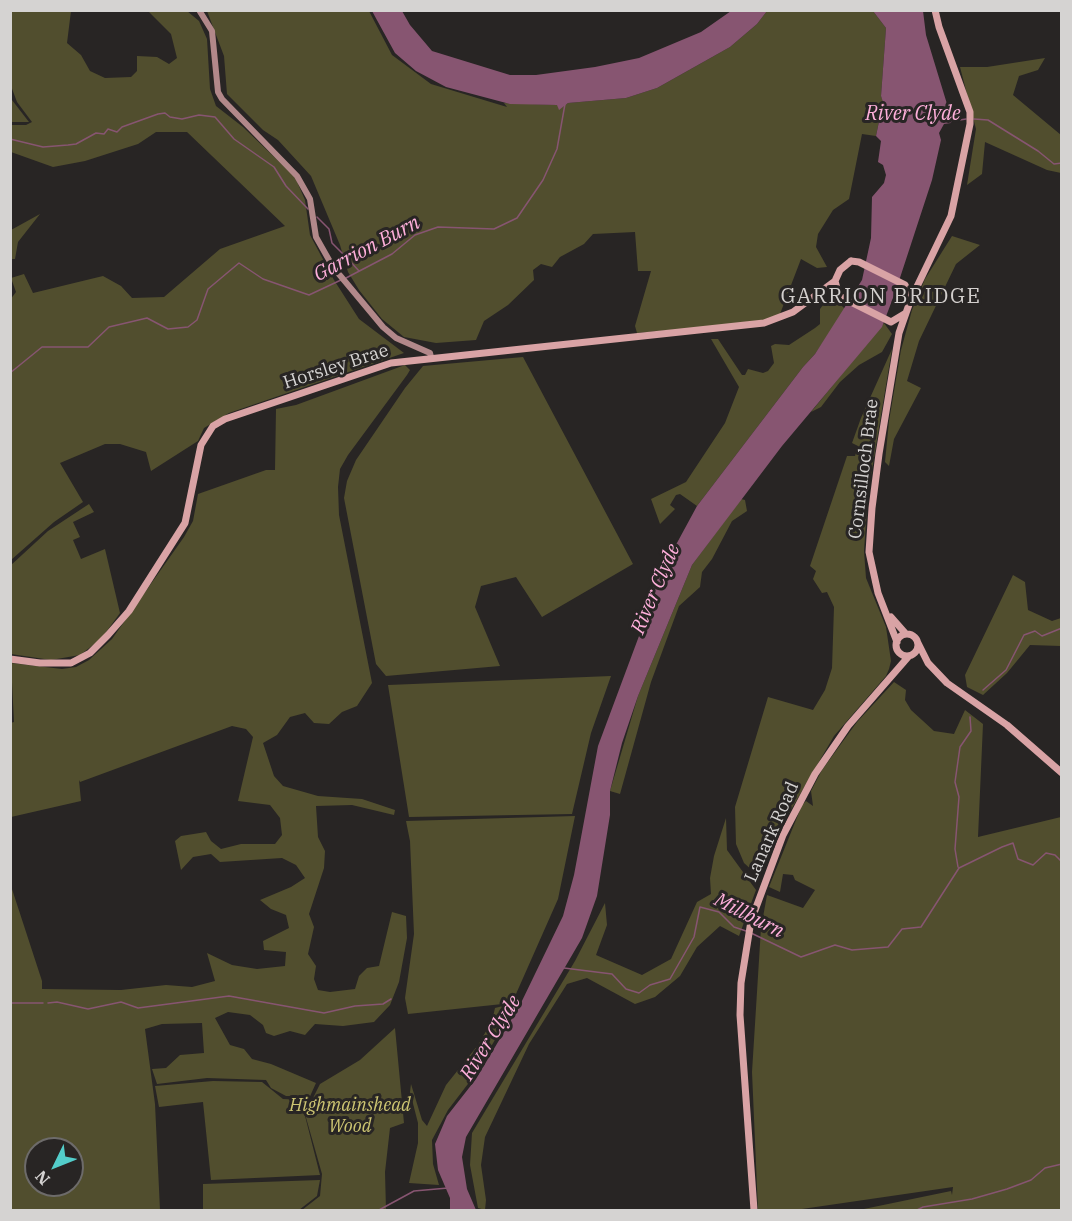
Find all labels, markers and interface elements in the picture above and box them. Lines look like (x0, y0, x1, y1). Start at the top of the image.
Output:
water label: River Clyde (865, 102, 961, 126)
water label: Garrion Burn (310, 211, 424, 287)
district label: GARRION BRIDGE (780, 284, 982, 310)
street label: Horsley Brae (281, 340, 391, 394)
street label: Cornsilloch Brae (845, 398, 883, 540)
water label: River Clyde (626, 540, 686, 638)
street label: Lanark Road (740, 779, 804, 885)
water label: Millburn (710, 888, 788, 944)
water label: River Clyde (456, 991, 526, 1085)
park label: Highmainshead Wood (289, 1095, 411, 1138)
north arrow (24, 1137, 84, 1197)
text: N (31, 1166, 54, 1189)

